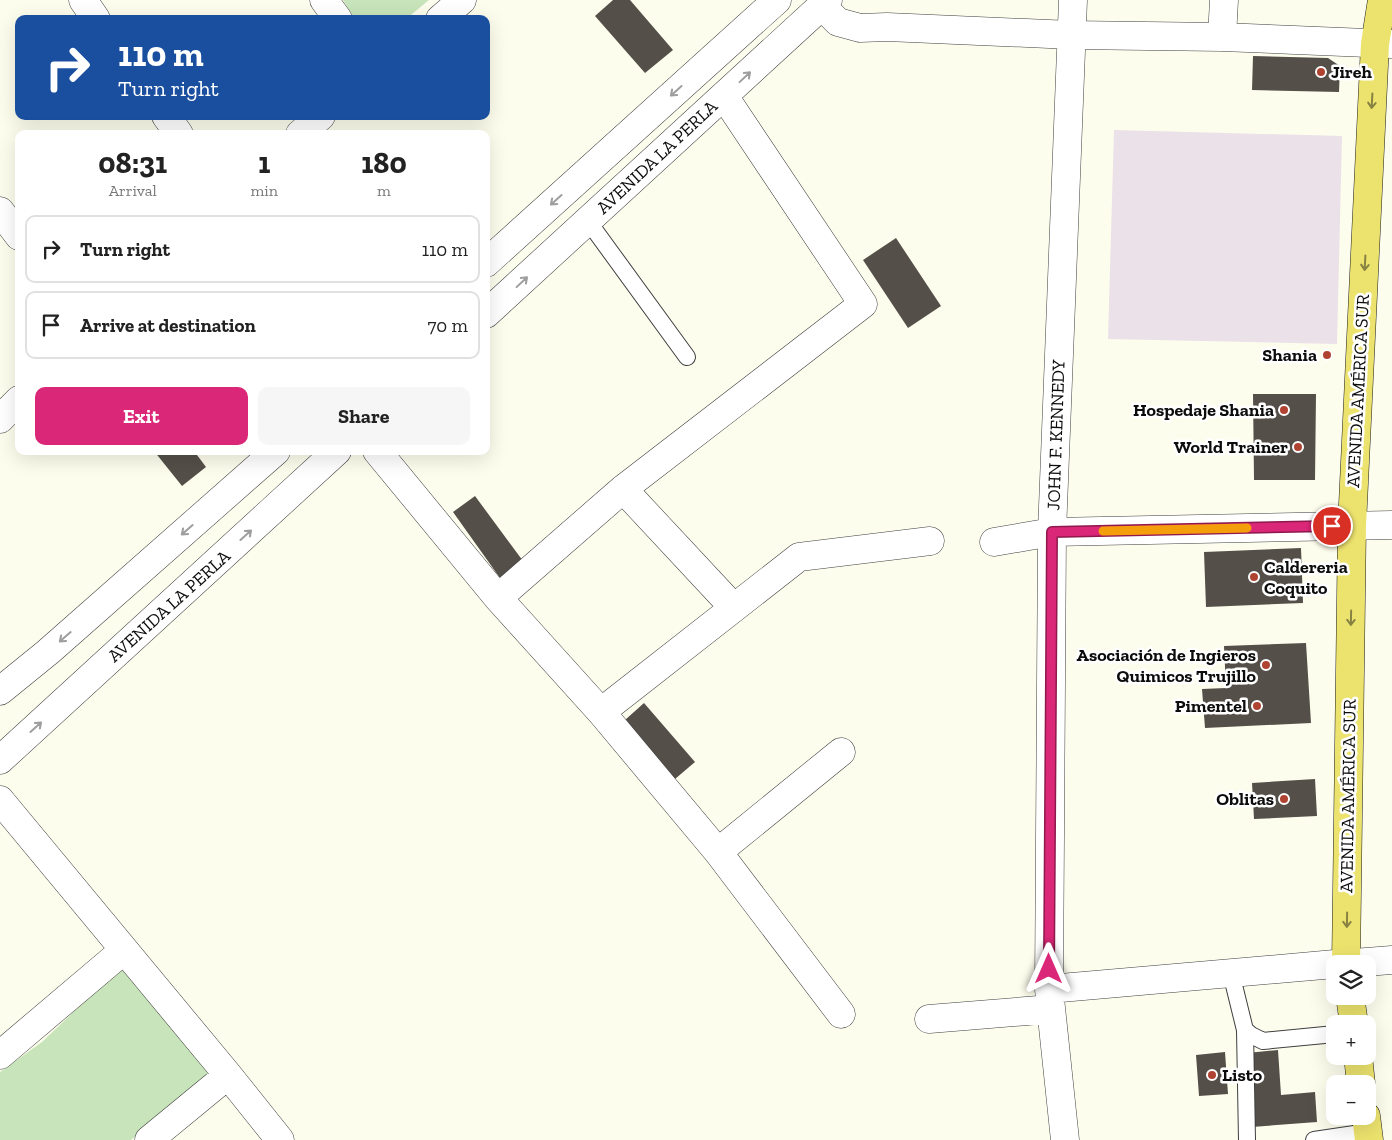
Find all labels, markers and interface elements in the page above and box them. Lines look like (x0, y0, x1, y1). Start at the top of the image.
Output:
text: 110 m (118, 33, 204, 75)
icon: right (35, 35, 100, 100)
place label: Jireh (1331, 61, 1372, 83)
marker: Jireh (1315, 66, 1327, 78)
one-way arrow (738, 71, 751, 83)
text: Turn right (118, 75, 219, 102)
one-way arrow (670, 86, 683, 97)
one-way arrow (1368, 92, 1377, 108)
street label: AVENIDA LA PERLA (592, 95, 722, 219)
text: 08:31 (98, 145, 167, 181)
text: 1 (258, 145, 270, 181)
text: 180 (361, 145, 407, 181)
text: Arrival (109, 181, 157, 200)
text: min (250, 181, 278, 200)
text: m (377, 181, 391, 200)
one-way arrow (549, 194, 562, 206)
icon: right (37, 235, 65, 263)
text: Turn right (80, 238, 170, 261)
text: 110 m (422, 238, 468, 261)
one-way arrow (1360, 255, 1369, 271)
one-way arrow (516, 276, 529, 287)
street label: AVENIDA AMÉRICA SUR (1342, 294, 1374, 488)
icon: arrive (37, 311, 65, 339)
text: Arrive at destination (80, 314, 256, 337)
text: 70 m (427, 314, 468, 337)
place label: Shania (1262, 344, 1317, 366)
marker: Shania (1321, 349, 1333, 361)
street label: JOHN F. KENNEDY (1042, 359, 1070, 511)
button: Exit (35, 387, 248, 445)
button: Share (258, 387, 470, 445)
place label: Hospedaje Shania (1133, 399, 1274, 421)
marker: Hospedaje Shania (1278, 404, 1290, 416)
place label: World Trainer (1174, 436, 1288, 458)
marker: World Trainer (1292, 441, 1304, 453)
pin (1311, 505, 1353, 547)
icon: arrive (1318, 512, 1346, 540)
one-way arrow (181, 524, 194, 536)
one-way arrow (240, 529, 253, 541)
street label: AVENIDA LA PERLA (103, 545, 235, 667)
place label: Caldereria Coquito (1264, 556, 1348, 599)
marker: Caldereria Coquito (1248, 571, 1260, 583)
one-way arrow (1346, 609, 1356, 625)
one-way arrow (59, 632, 72, 643)
place label: Asociación de Ingieros Quimicos Trujillo (1077, 644, 1257, 687)
marker: Asociación de Ingieros Quimicos Trujillo (1260, 659, 1272, 671)
place label: Pimentel (1175, 695, 1247, 717)
street label: AVENIDA AMÉRICA SUR (1335, 699, 1361, 893)
marker: Pimentel (1251, 700, 1263, 712)
one-way arrow (29, 721, 42, 733)
place label: Oblitas (1216, 788, 1274, 810)
marker: Oblitas (1278, 793, 1290, 805)
one-way arrow (1342, 912, 1351, 928)
position arrow (1022, 942, 1074, 994)
map controls (1326, 955, 1376, 1125)
button: layers (1326, 955, 1376, 1005)
button: + (1326, 1015, 1376, 1065)
place label: Listo (1222, 1064, 1263, 1086)
marker: Listo (1206, 1069, 1218, 1081)
button: − (1326, 1075, 1376, 1125)

